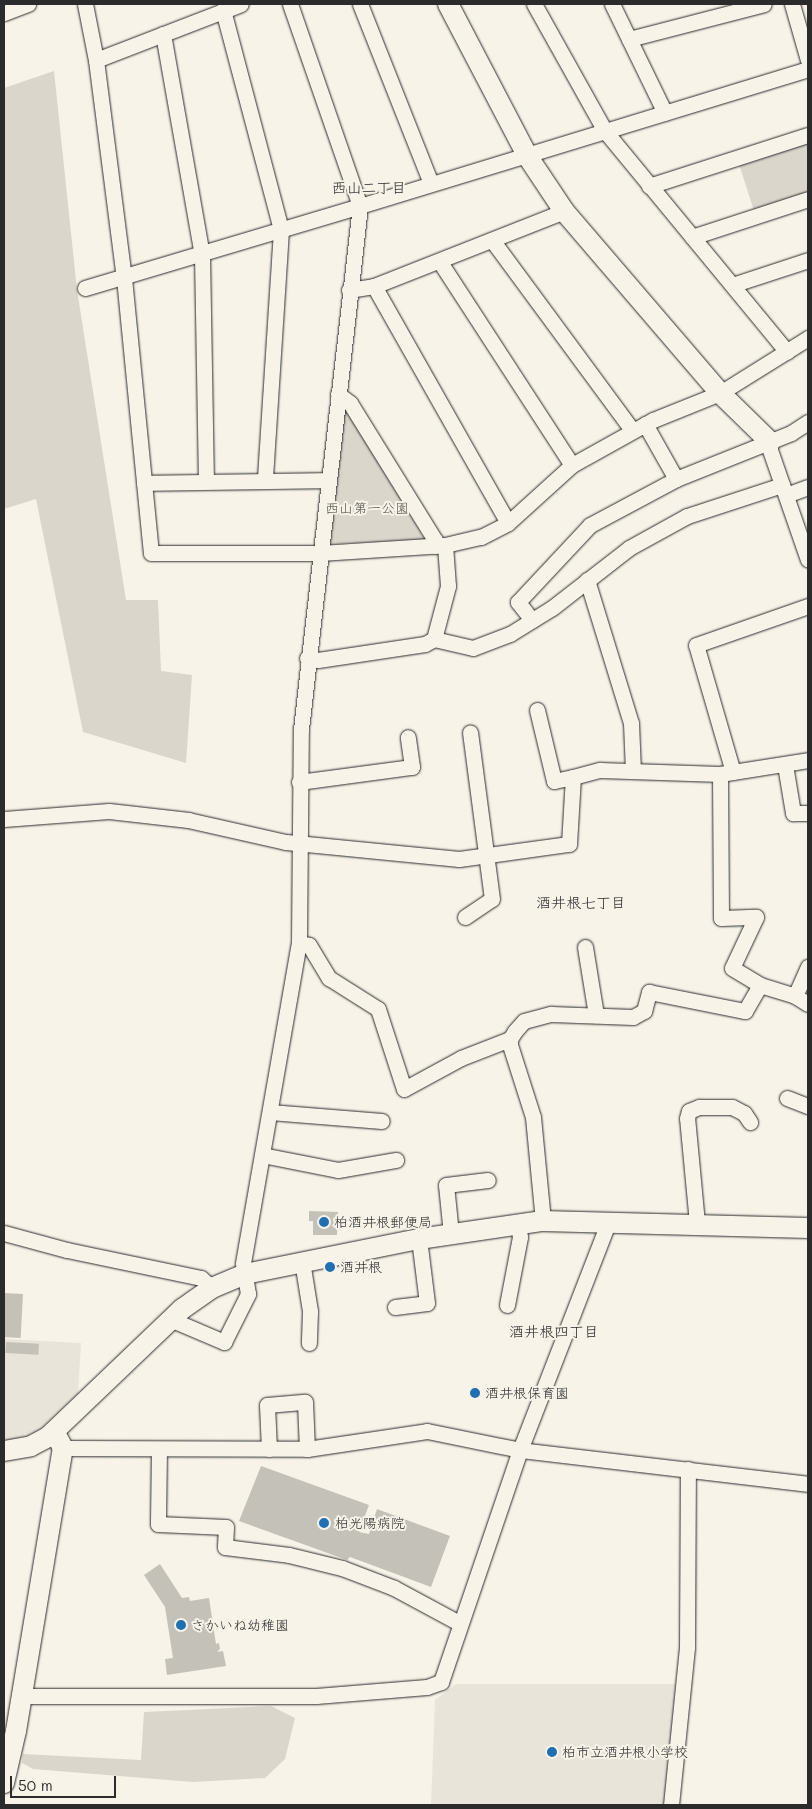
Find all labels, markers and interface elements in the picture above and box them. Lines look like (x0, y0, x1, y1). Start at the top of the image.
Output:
district label: 西山二丁目 (332, 179, 406, 197)
park label: 西山第一公園 (325, 500, 409, 516)
district label: 酒井根七丁目 (536, 894, 626, 912)
place label: 柏酒井根郵便局 (334, 1214, 432, 1230)
marker: 柏酒井根郵便局 (318, 1216, 330, 1228)
place label: 酒井根 (340, 1259, 382, 1275)
marker: 酒井根 (324, 1261, 336, 1273)
district label: 酒井根四丁目 (509, 1323, 599, 1341)
place label: 酒井根保育園 (485, 1385, 569, 1401)
marker: 酒井根保育園 (469, 1387, 481, 1399)
place label: 柏光陽病院 (335, 1515, 405, 1531)
marker: 柏光陽病院 (317, 1516, 331, 1530)
place label: さかいね幼稚園 (191, 1617, 289, 1633)
marker: さかいね幼稚園 (175, 1619, 187, 1631)
place label: 柏市立酒井根小学校 (562, 1744, 688, 1760)
marker: 柏市立酒井根小学校 (546, 1746, 558, 1758)
scale bar (12, 1766, 119, 1798)
text: 50 m (18, 1775, 53, 1795)

